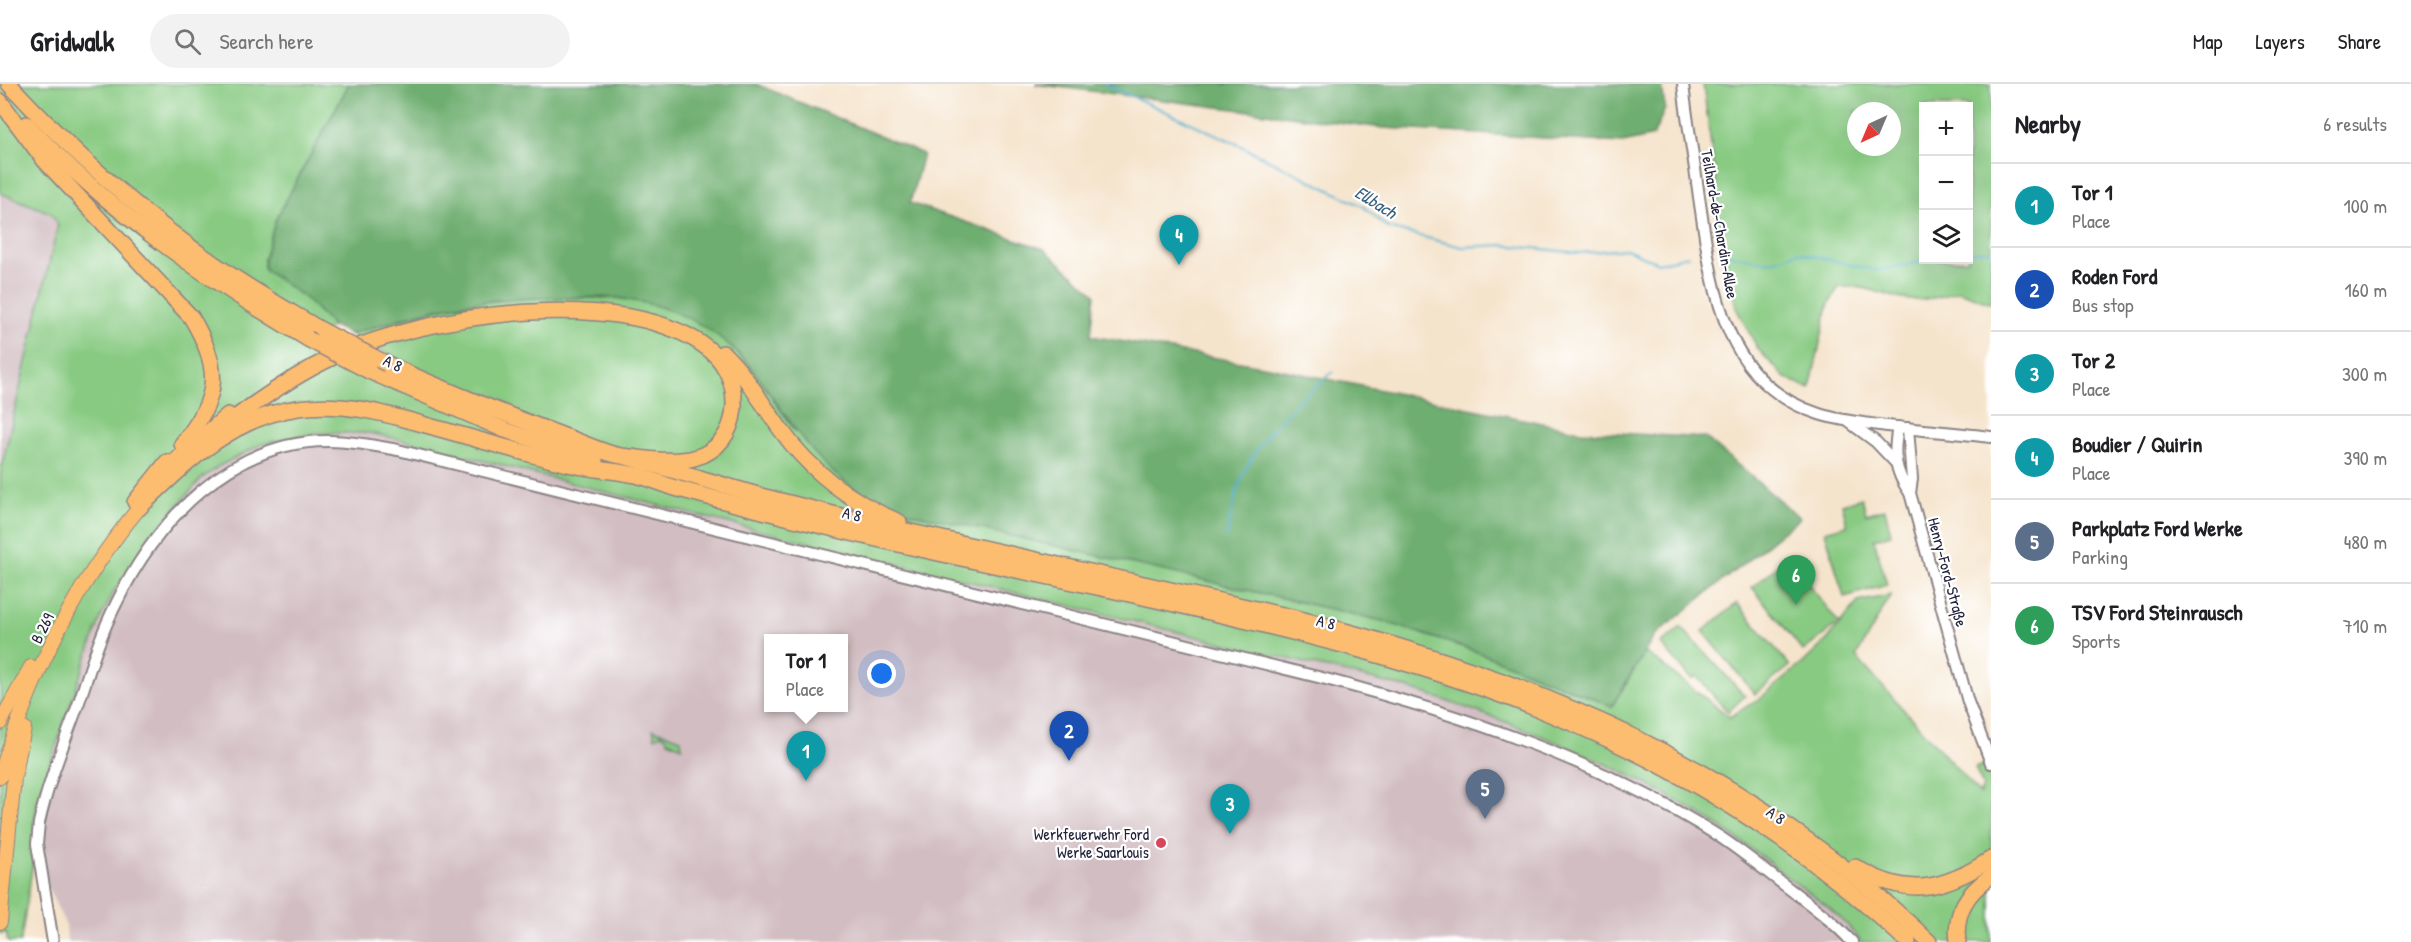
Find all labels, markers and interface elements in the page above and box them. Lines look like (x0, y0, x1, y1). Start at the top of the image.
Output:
search box (150, 14, 570, 68)
text: Gridwalk (30, 22, 114, 60)
icon: search (171, 25, 204, 58)
text: Search here (219, 26, 313, 56)
text: Map (2193, 27, 2222, 56)
text: Layers (2255, 27, 2305, 56)
text: Share (2338, 27, 2381, 56)
north arrow (1847, 102, 1901, 156)
map controls (1919, 102, 1973, 264)
button: + (1919, 102, 1973, 156)
text: Nearby (2015, 106, 2081, 141)
text: 6 results (2323, 110, 2387, 137)
street label: Teilhard-de-Chardin-Allee (1696, 147, 1744, 301)
button: − (1919, 156, 1973, 210)
text: Tor 1 (2072, 177, 2113, 207)
water label: Ellbach (1350, 180, 1403, 225)
text: 1 (2031, 192, 2038, 219)
text: 100 m (2344, 192, 2387, 219)
text: Place (2072, 207, 2111, 234)
button: layers (1919, 210, 1973, 264)
pin: 4 (1160, 216, 1198, 265)
text: Roden Ford (2072, 261, 2157, 291)
text: 2 (2030, 276, 2039, 303)
text: 160 m (2345, 276, 2387, 303)
text: Bus stop (2072, 291, 2134, 318)
text: Tor 2 (2072, 345, 2115, 375)
street label: A 8 (380, 349, 406, 377)
text: 3 (2030, 360, 2039, 387)
text: 300 m (2342, 360, 2387, 387)
text: Place (2072, 375, 2111, 402)
text: Boudier / Quirin (2072, 429, 2202, 459)
text: 4 (2031, 444, 2038, 471)
text: 390 m (2344, 444, 2387, 471)
text: Place (2072, 459, 2111, 486)
street label: A 8 (840, 501, 864, 527)
text: Parkplatz Ford Werke (2072, 513, 2243, 543)
street label: Henry-Ford-Straße (1923, 515, 1973, 630)
text: 5 (2030, 528, 2039, 555)
text: 480 m (2344, 528, 2387, 555)
text: Parking (2072, 543, 2128, 570)
pin: 6 (1776, 556, 1816, 605)
text: TSV Ford Steinrausch (2072, 597, 2242, 627)
street label: B 269 (25, 609, 59, 647)
street label: A 8 (1314, 609, 1338, 635)
text: 6 (2031, 612, 2038, 639)
text: 710 m (2343, 612, 2387, 639)
text: Sports (2072, 627, 2120, 654)
popup (764, 634, 848, 712)
text: Tor 1 (786, 645, 826, 675)
your location (867, 659, 896, 688)
text: Place (786, 675, 824, 702)
pin: 2 (1050, 712, 1088, 761)
pin: 1 (786, 732, 826, 781)
pin: 5 (1466, 770, 1504, 819)
pin: 3 (1210, 784, 1250, 834)
street label: A 8 (1762, 801, 1790, 829)
place label: Werkfeuerwehr Ford Werke Saarlouis (1034, 823, 1149, 863)
marker: Werkfeuerwehr Ford Werke Saarlouis (1154, 836, 1168, 850)

